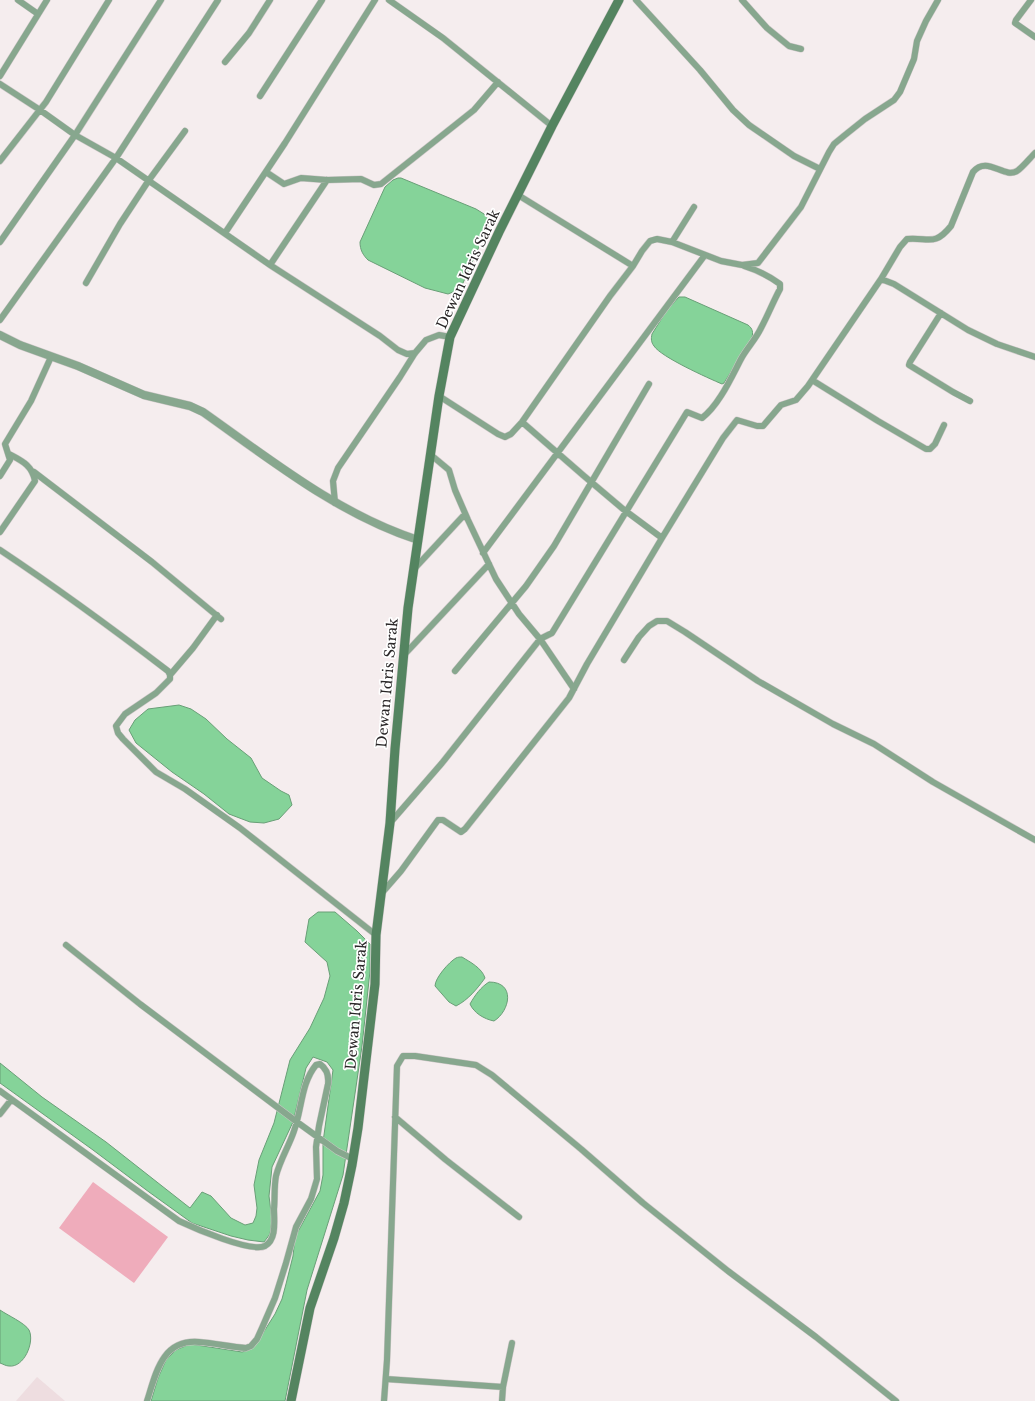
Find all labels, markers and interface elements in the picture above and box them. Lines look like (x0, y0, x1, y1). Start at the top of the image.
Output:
street label: Dewan Idris Sarak (432, 206, 504, 332)
street label: Dewan Idris Sarak (372, 617, 402, 749)
street label: Dewan Idris Sarak (341, 939, 371, 1071)

